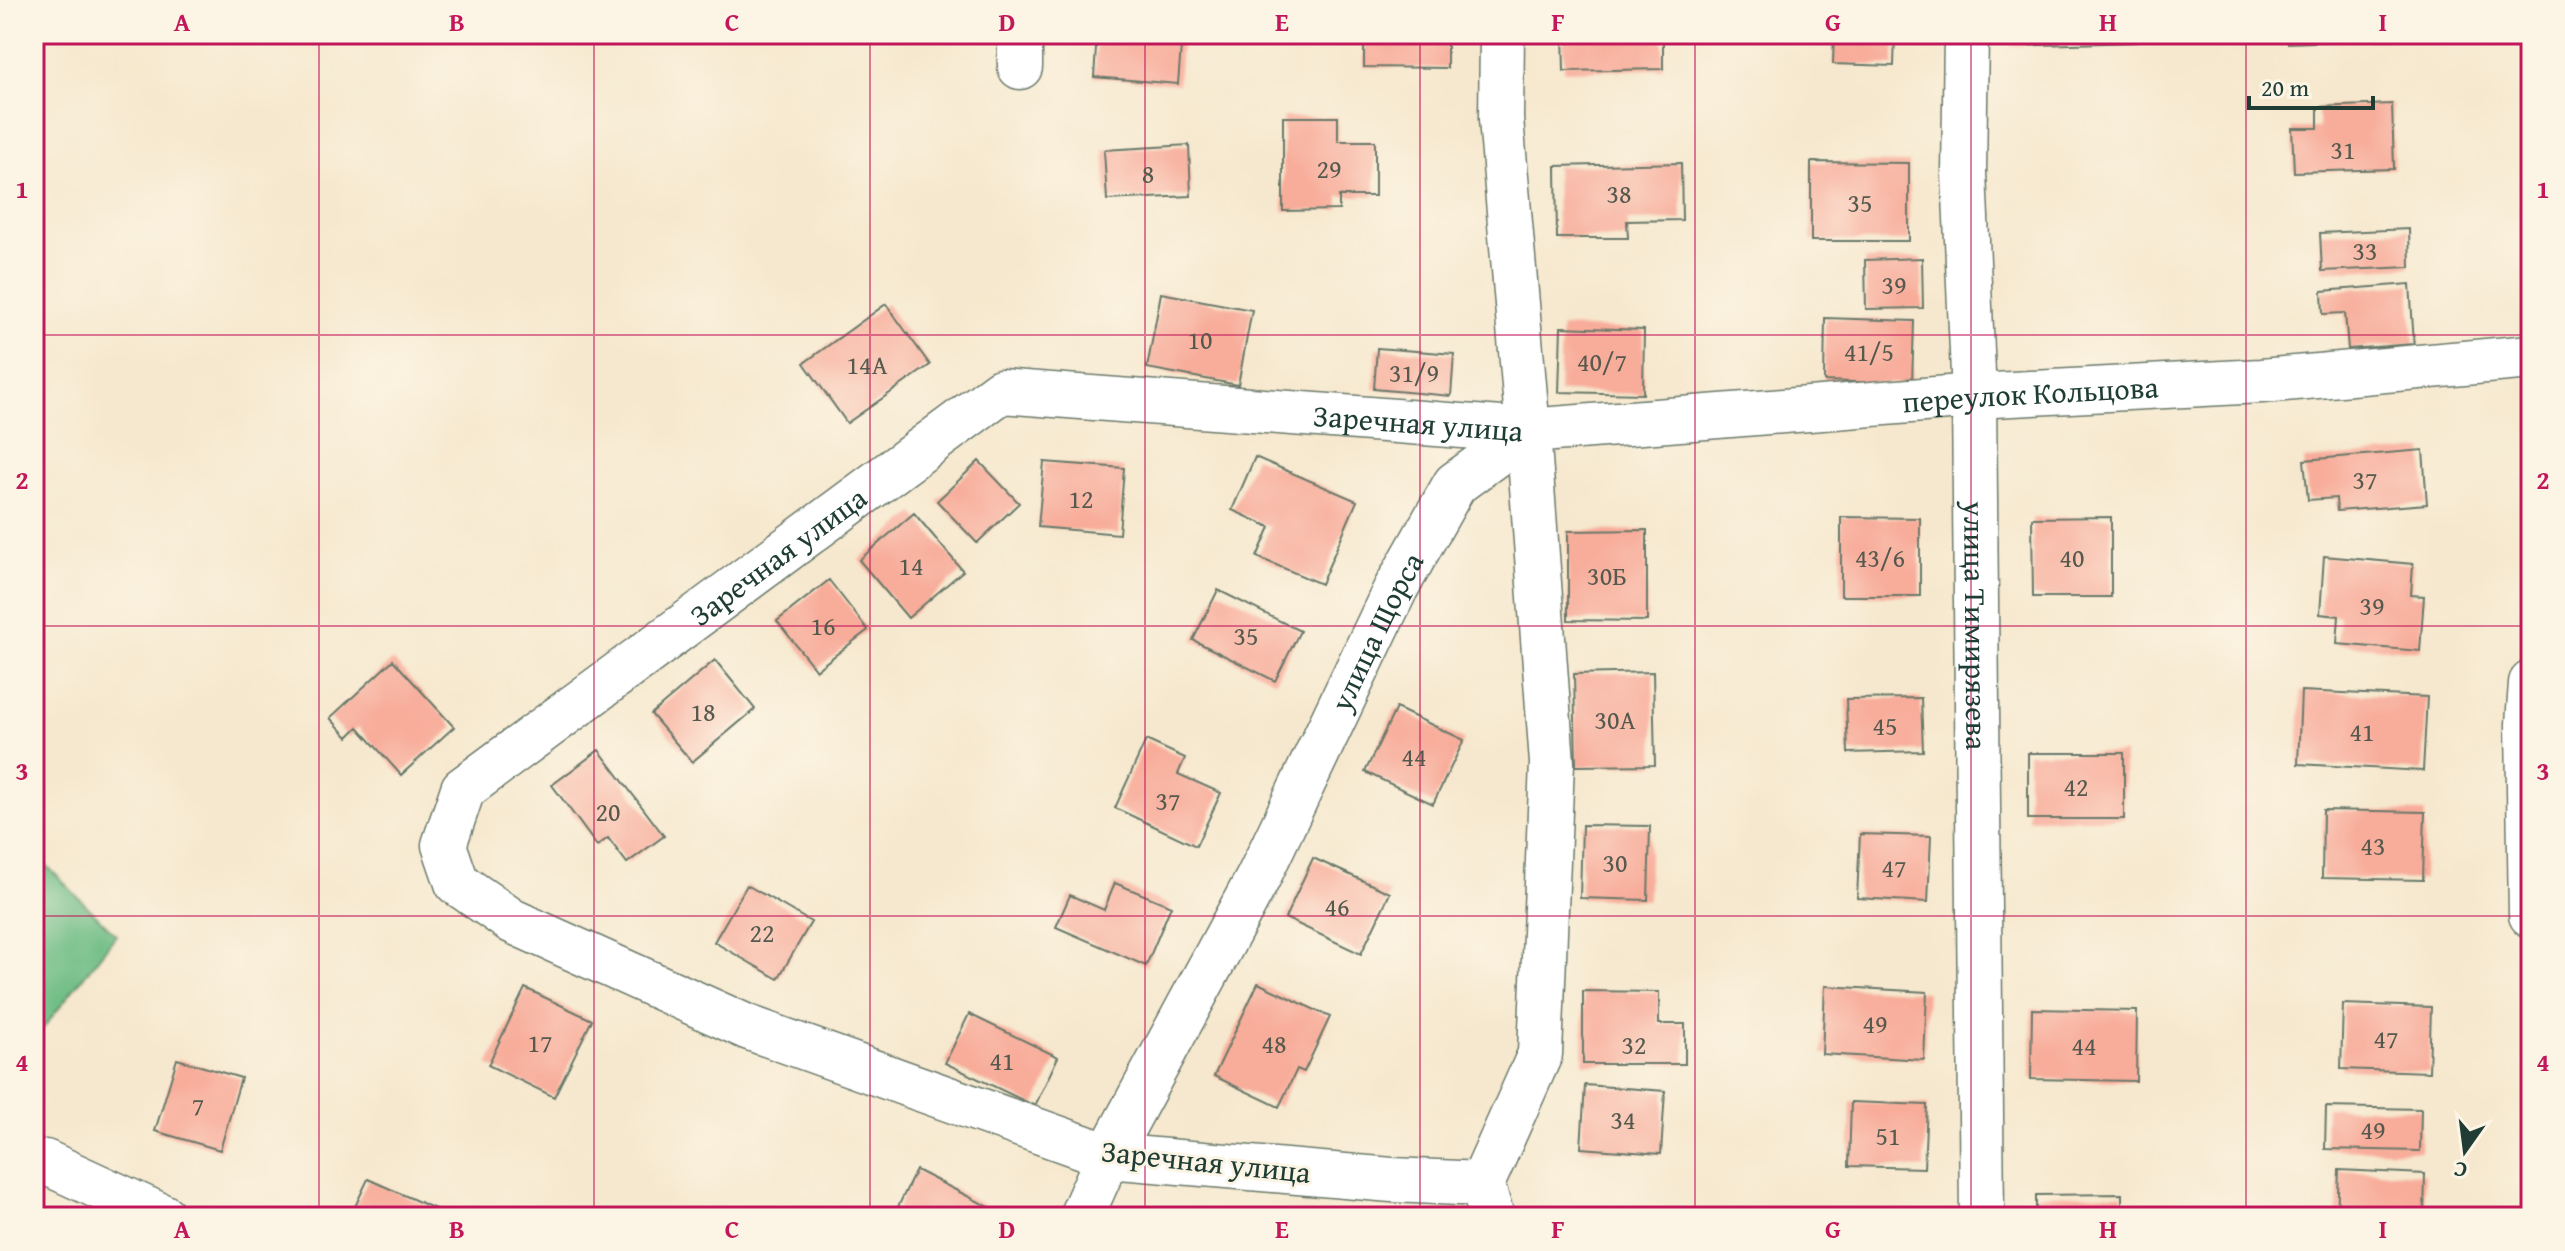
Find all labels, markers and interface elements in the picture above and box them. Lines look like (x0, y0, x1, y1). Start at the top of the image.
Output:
text: A (174, 2, 191, 41)
text: B (449, 2, 465, 41)
text: C (725, 2, 739, 41)
text: D (999, 2, 1015, 41)
text: E (1275, 2, 1289, 41)
text: F (1551, 2, 1565, 41)
text: G (1825, 2, 1841, 41)
text: H (2099, 2, 2117, 41)
text: I (2379, 2, 2387, 41)
scale bar (2249, 60, 2373, 110)
text: 20 m (2261, 70, 2309, 105)
house number: 31 (2330, 130, 2356, 169)
house number: 29 (1316, 149, 1342, 188)
house number: 8 (1142, 154, 1154, 193)
text: 1 (15, 169, 29, 208)
text: 1 (2536, 169, 2550, 208)
house number: 38 (1606, 174, 1632, 213)
house number: 35 (1847, 183, 1873, 222)
house number: 33 (2352, 231, 2378, 270)
house number: 39 (1881, 265, 1907, 304)
house number: 10 (1187, 320, 1213, 359)
house number: 41/5 (1844, 332, 1894, 371)
house number: 40/7 (1577, 342, 1627, 381)
house number: 14А (847, 345, 888, 384)
house number: 31/9 (1389, 353, 1439, 392)
street label: переулок Кольцова (1901, 364, 2160, 424)
street label: Заречная улица (1311, 393, 1526, 453)
text: 2 (15, 460, 29, 499)
house number: 37 (2352, 460, 2378, 499)
text: 2 (2536, 460, 2550, 499)
street label: Заречная улица (680, 475, 876, 636)
house number: 12 (1068, 479, 1094, 518)
street label: улица Тимирязева (1953, 500, 1999, 751)
house number: 43/6 (1855, 538, 1905, 577)
house number: 40 (2059, 538, 2085, 577)
street label: улица Щорса (1318, 543, 1434, 719)
house number: 14 (898, 546, 924, 585)
house number: 30Б (1587, 556, 1627, 595)
house number: 39 (2359, 586, 2385, 625)
house number: 16 (810, 606, 836, 645)
house number: 35 (1233, 616, 1259, 655)
house number: 18 (690, 692, 716, 731)
house number: 30А (1595, 700, 1636, 739)
house number: 45 (1872, 706, 1898, 745)
house number: 41 (2349, 712, 2375, 751)
house number: 44 (1401, 737, 1427, 776)
text: 3 (15, 751, 29, 790)
text: 3 (2536, 751, 2550, 790)
house number: 42 (2063, 767, 2089, 806)
house number: 37 (1155, 781, 1181, 820)
house number: 20 (595, 792, 621, 831)
house number: 43 (2360, 826, 2386, 865)
house number: 30 (1602, 843, 1628, 882)
house number: 47 (1881, 848, 1907, 887)
house number: 46 (1324, 887, 1350, 926)
house number: 22 (749, 913, 775, 952)
house number: 49 (1862, 1004, 1888, 1043)
house number: 47 (2373, 1019, 2399, 1058)
house number: 17 (527, 1023, 553, 1062)
house number: 48 (1261, 1024, 1287, 1063)
house number: 32 (1621, 1025, 1647, 1064)
house number: 44 (2071, 1026, 2097, 1065)
house number: 41 (989, 1041, 1015, 1080)
text: 4 (15, 1042, 29, 1081)
text: 4 (2536, 1042, 2550, 1081)
house number: 7 (192, 1086, 204, 1125)
house number: 34 (1610, 1100, 1636, 1139)
house number: 49 (2360, 1110, 2386, 1149)
north arrow (2425, 1111, 2505, 1191)
house number: 51 (1875, 1116, 1901, 1155)
street label: Заречная улица (1099, 1128, 1314, 1194)
text: С (2450, 1153, 2470, 1187)
text: A (174, 1209, 191, 1248)
text: B (449, 1209, 465, 1248)
text: C (725, 1209, 739, 1248)
text: D (999, 1209, 1015, 1248)
text: E (1275, 1209, 1289, 1248)
text: F (1551, 1209, 1565, 1248)
text: G (1825, 1209, 1841, 1248)
text: H (2099, 1209, 2117, 1248)
text: I (2379, 1209, 2387, 1248)

